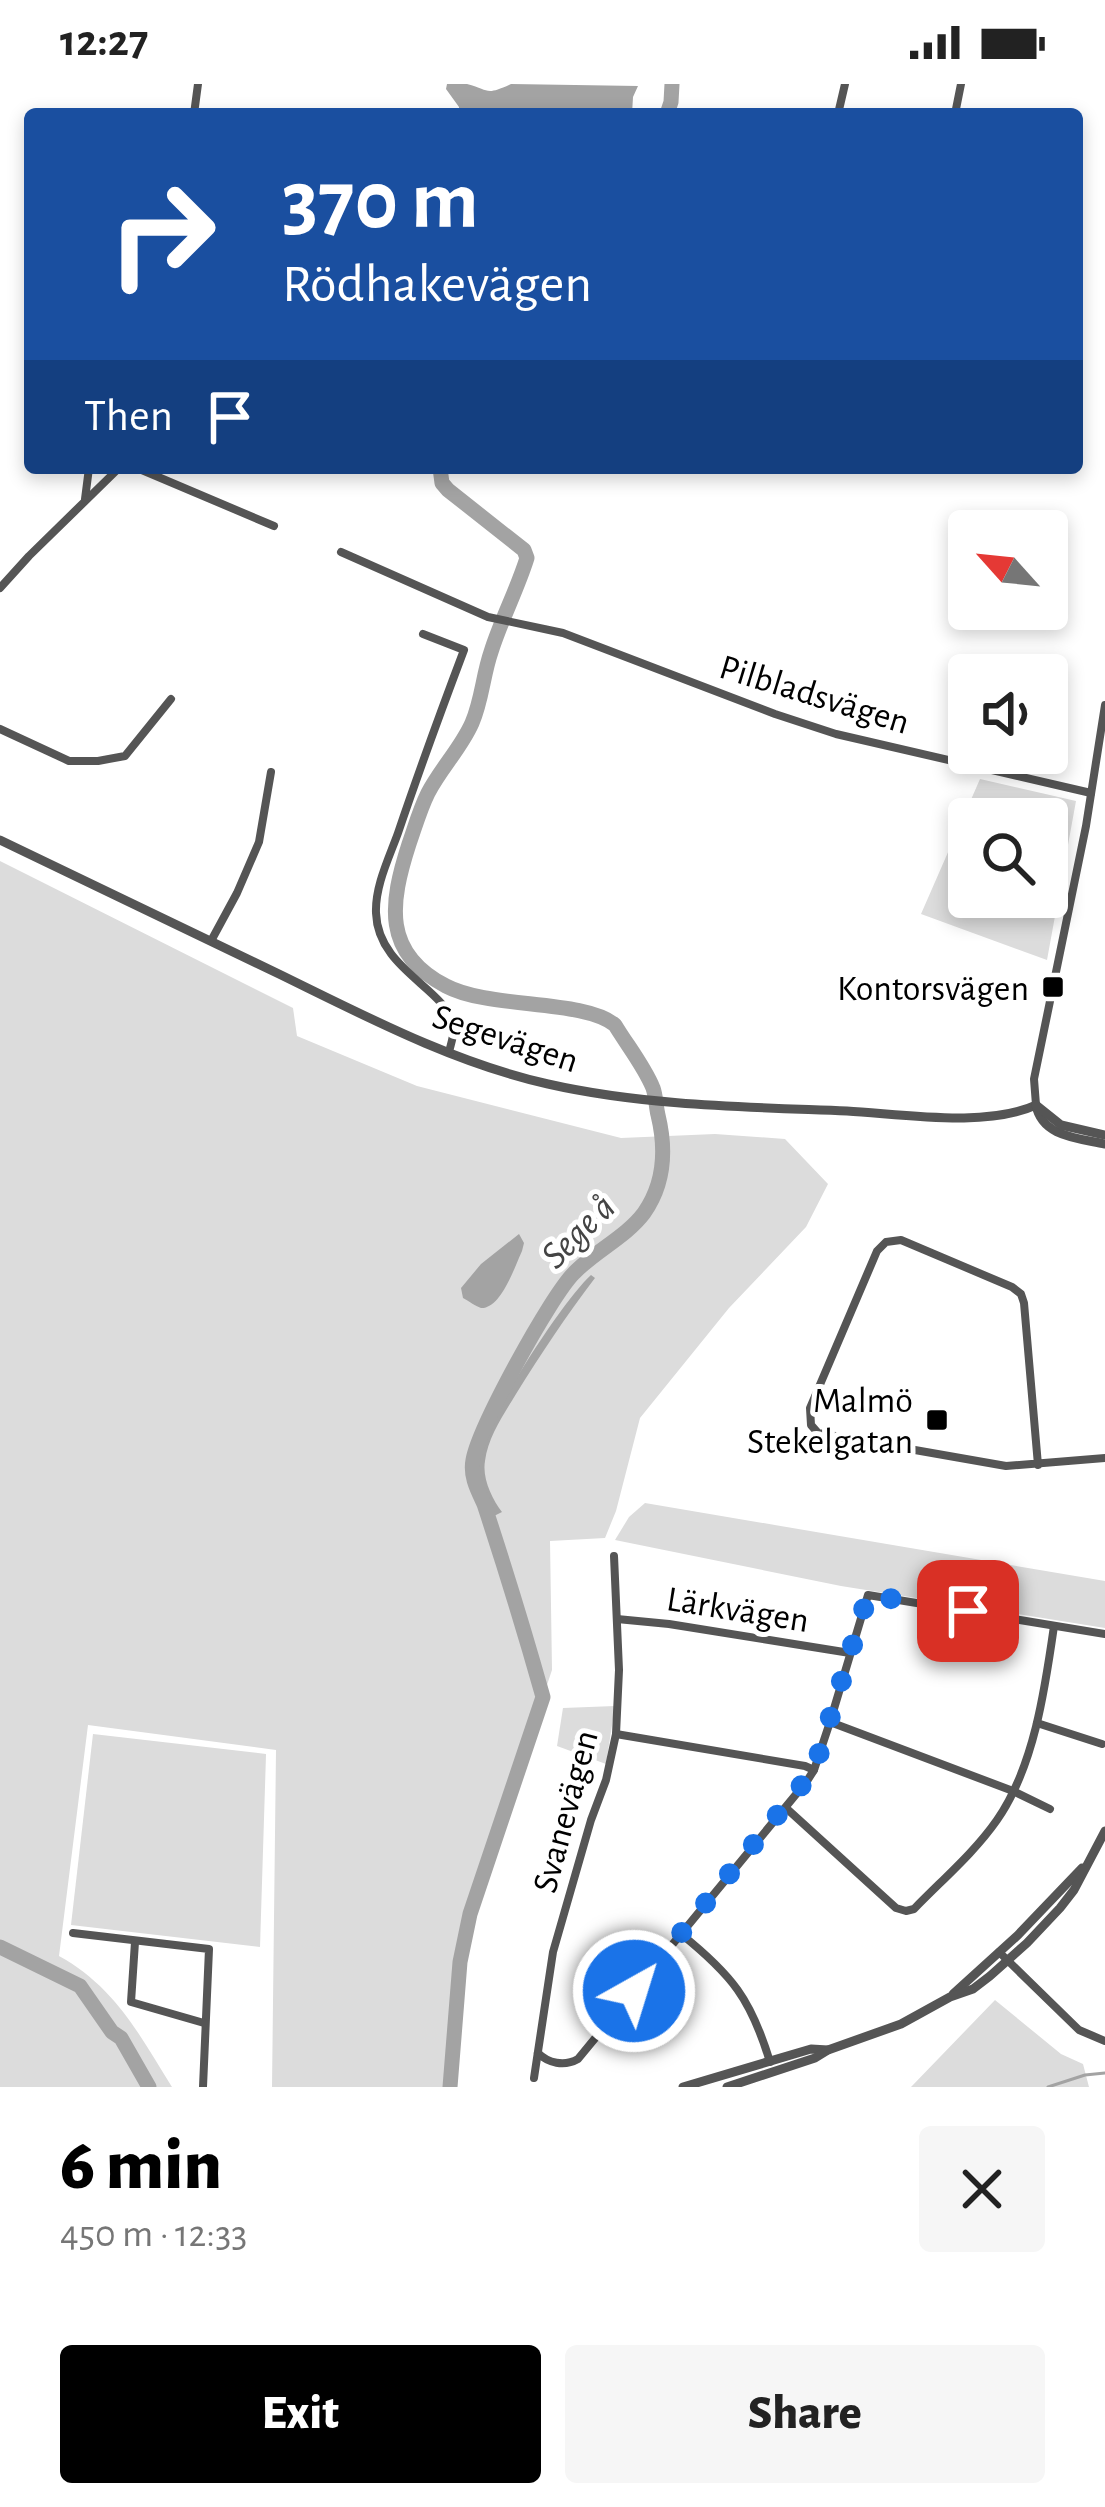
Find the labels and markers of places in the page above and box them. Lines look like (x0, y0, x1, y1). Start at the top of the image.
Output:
place label: Kontorsvägen (837, 971, 1029, 1007)
marker: Kontorsvägen (1040, 974, 1066, 1000)
place label: Malmö Stekelgatan (747, 1383, 913, 1460)
marker: Malmö Stekelgatan (924, 1407, 950, 1433)
pin (917, 1560, 1019, 1662)

